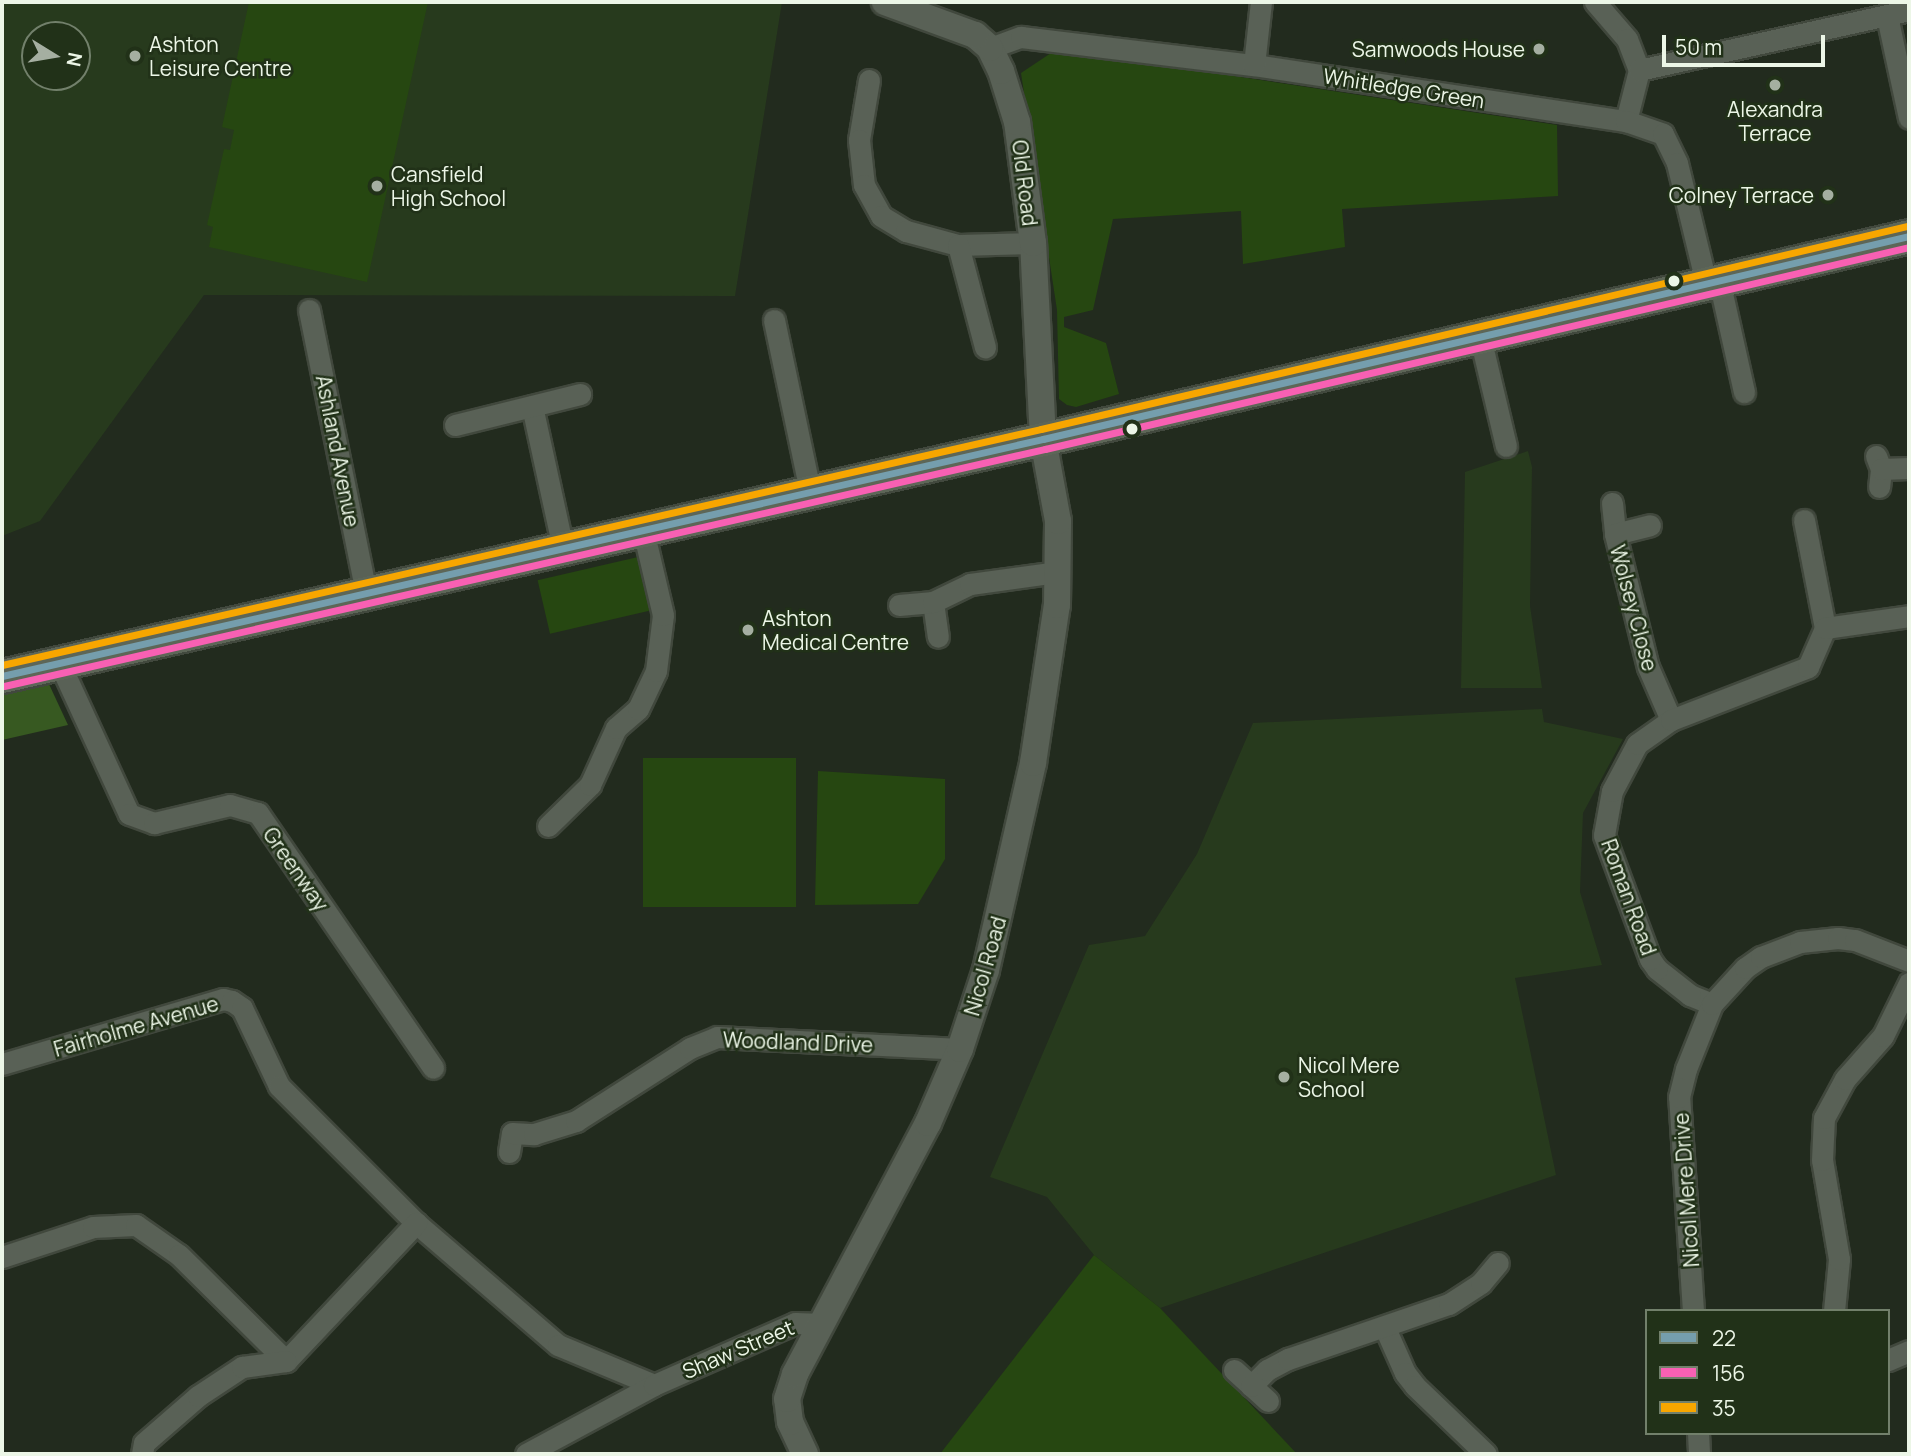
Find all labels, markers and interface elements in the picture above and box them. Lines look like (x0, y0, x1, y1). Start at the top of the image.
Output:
north arrow (21, 21, 91, 91)
scale bar (1666, 21, 1829, 65)
place label: Ashton Leisure Centre (149, 31, 292, 81)
text: 50 m (1675, 33, 1722, 61)
place label: Samwoods House (1352, 36, 1525, 62)
marker: Samwoods House (1531, 41, 1547, 57)
marker: Ashton Leisure Centre (127, 48, 143, 64)
text: N (61, 50, 89, 69)
street label: Whitledge Green (1322, 63, 1486, 113)
marker: Alexandra Terrace (1767, 77, 1783, 93)
place label: Alexandra Terrace (1727, 96, 1823, 146)
street label: Old Road (1007, 139, 1043, 227)
place label: Cansfield High School (391, 161, 506, 211)
marker: Cansfield High School (369, 178, 385, 194)
place label: Colney Terrace (1669, 182, 1814, 208)
marker: Colney Terrace (1820, 187, 1836, 203)
unlabelled marker (1667, 274, 1681, 288)
street label: Ashland Avenue (311, 373, 365, 529)
unlabelled marker (1125, 422, 1139, 436)
street label: Wolsey Close (1605, 542, 1663, 674)
place label: Ashton Medical Centre (762, 605, 909, 655)
marker: Ashton Medical Centre (740, 622, 756, 638)
street label: Greenway (258, 822, 334, 916)
street label: Roman Road (1596, 836, 1662, 958)
street label: Nicol Road (959, 914, 1011, 1018)
street label: Fairholme Avenue (51, 990, 221, 1062)
street label: Woodland Drive (722, 1027, 874, 1057)
place label: Nicol Mere School (1298, 1052, 1400, 1102)
marker: Nicol Mere School (1276, 1069, 1292, 1085)
street label: Nicol Mere Drive (1668, 1112, 1704, 1268)
legend (1645, 1309, 1890, 1435)
street label: Shaw Street (678, 1314, 798, 1384)
text: 22 (1712, 1324, 1736, 1352)
text: 156 (1712, 1359, 1745, 1387)
text: 35 (1712, 1394, 1736, 1422)

